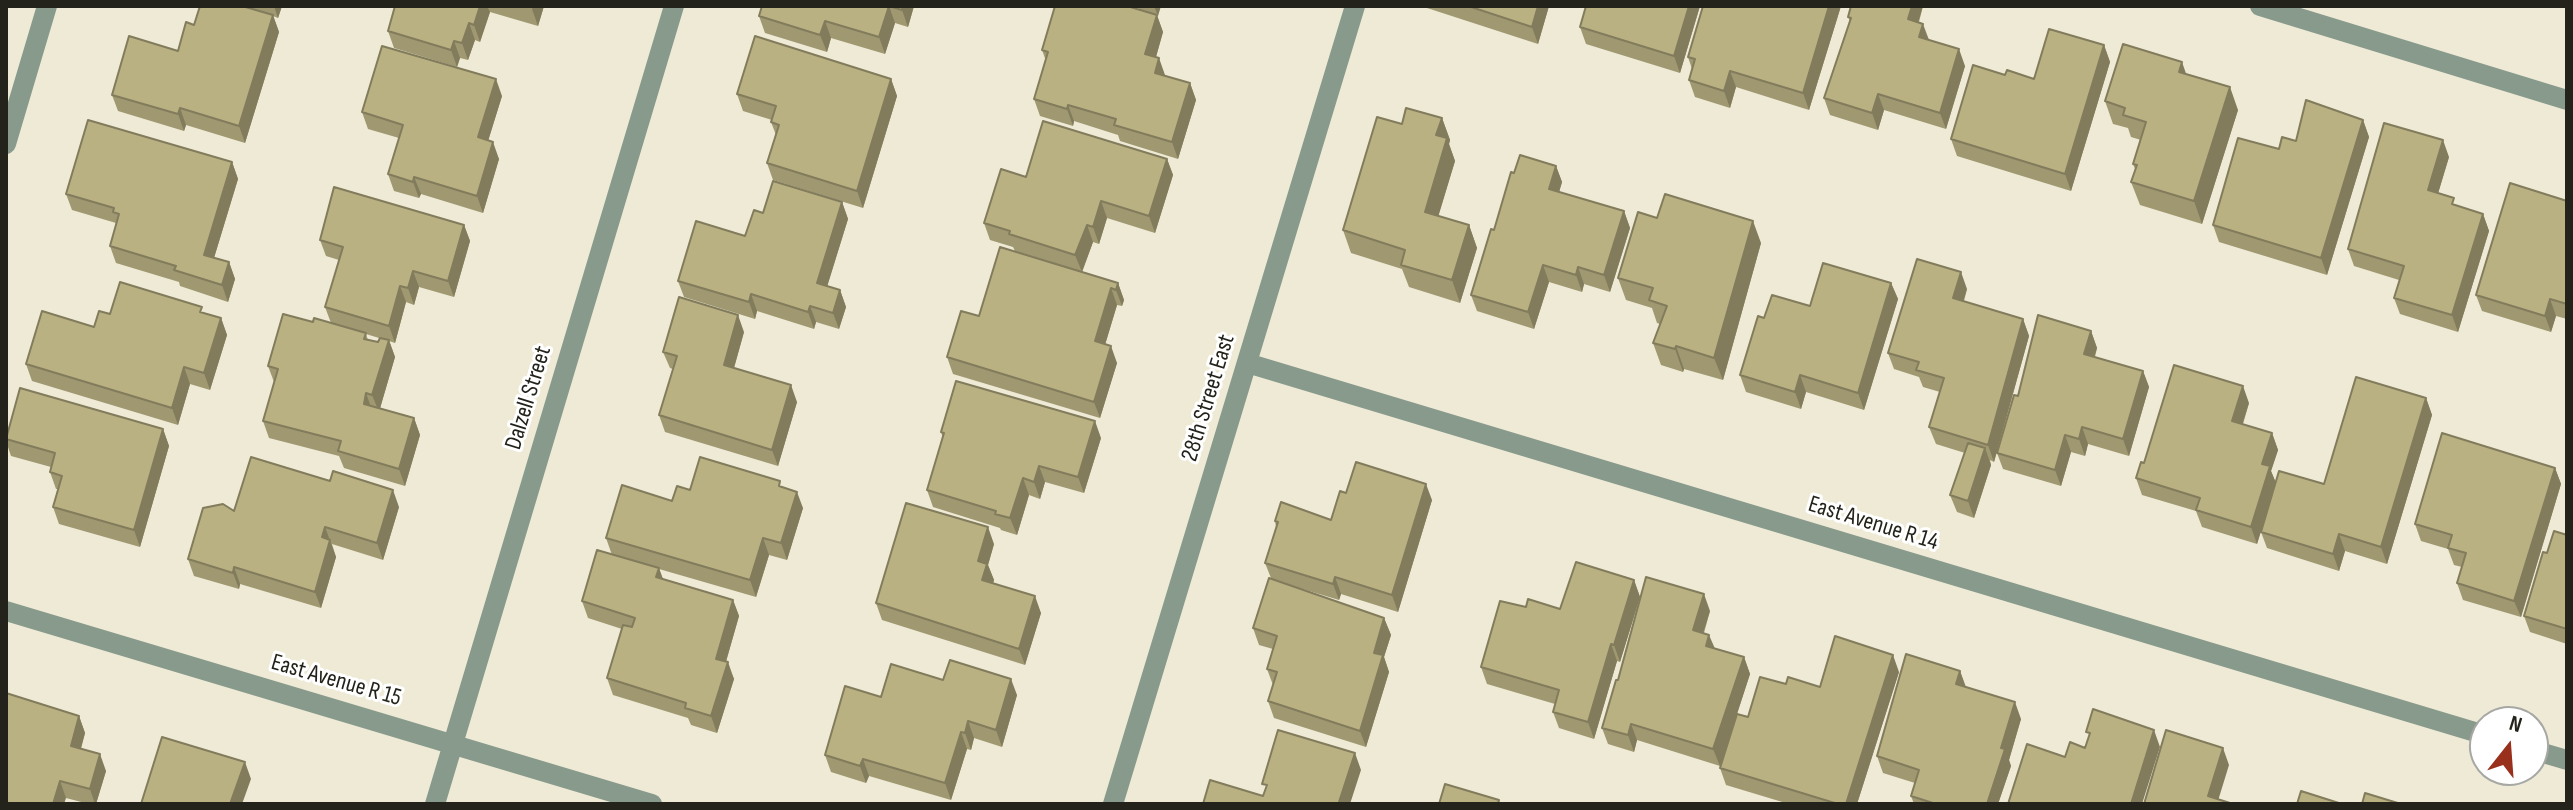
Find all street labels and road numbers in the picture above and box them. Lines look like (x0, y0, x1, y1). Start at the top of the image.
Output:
street label: 28th Street East (1176, 331, 1242, 465)
street label: Dalzell Street (500, 343, 558, 453)
street label: East Avenue R 14 (1805, 491, 1941, 557)
street label: East Avenue R 15 (268, 649, 404, 713)

